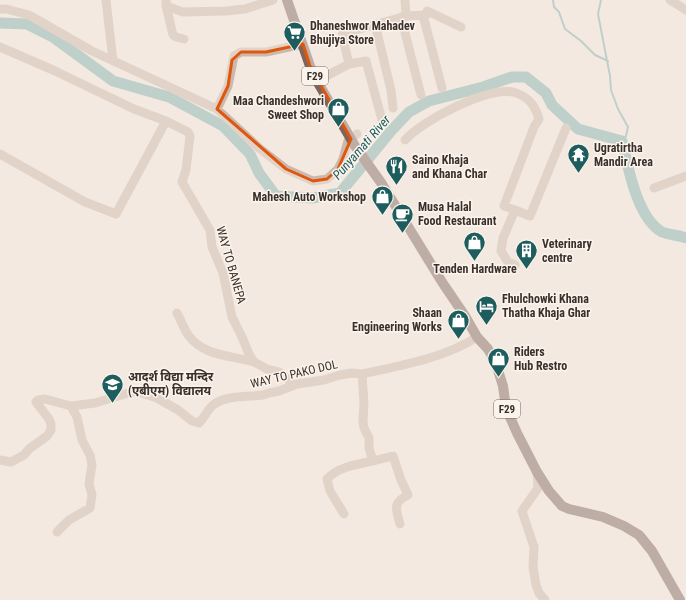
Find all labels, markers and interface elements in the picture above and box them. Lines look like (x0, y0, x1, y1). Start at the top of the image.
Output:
place label: Dhaneshwor Mahadev Bhujiya Store (310, 19, 416, 47)
supermarket icon: Dhaneshwor Mahadev Bhujiya Store (281, 20, 307, 53)
road number: F29 (302, 67, 328, 85)
place label: Maa Chandeshwori Sweet Shop (233, 94, 324, 122)
shop icon: Maa Chandeshwori Sweet Shop (326, 95, 352, 128)
water label: Punyamati River (329, 111, 394, 183)
place label: Ugratirtha Mandir Area (594, 141, 653, 169)
temple icon: Ugratirtha Mandir Area (566, 142, 592, 175)
place label: Saino Khaja and Khana Char (412, 153, 487, 181)
restaurant icon: Saino Khaja and Khana Char (384, 154, 410, 187)
shop icon: Mahesh Auto Workshop (369, 184, 395, 217)
place label: Mahesh Auto Workshop (252, 190, 366, 204)
place label: Musa Halal Food Restaurant (418, 200, 497, 228)
cafe icon: Musa Halal Food Restaurant (389, 201, 415, 234)
street label: WAY TO BANEPA (213, 225, 249, 305)
shop icon: Tenden Hardware (462, 229, 488, 262)
place label: Veterinary centre (542, 237, 592, 265)
building icon: Veterinary centre (513, 238, 539, 271)
place label: Tenden Hardware (433, 262, 517, 276)
place label: Fhulchowki Khana Thatha Khaja Ghar (502, 292, 590, 320)
hotel icon: Fhulchowki Khana Thatha Khaja Ghar (474, 293, 500, 326)
place label: Shaan Engineering Works (352, 306, 443, 334)
shop icon: Shaan Engineering Works (445, 307, 471, 340)
place label: Riders Hub Restro (514, 345, 567, 373)
shop icon: Riders Hub Restro (485, 346, 511, 379)
street label: WAY TO PAKO DOL (249, 357, 339, 391)
place label: आदर्श विद्या मन्दिर (एबीएम) विद्यालय (128, 369, 214, 398)
school or university icon: आदर्श विद्या मन्दिर (एबीएम) विद्यालय (99, 371, 125, 404)
road number: F29 (494, 400, 520, 418)

